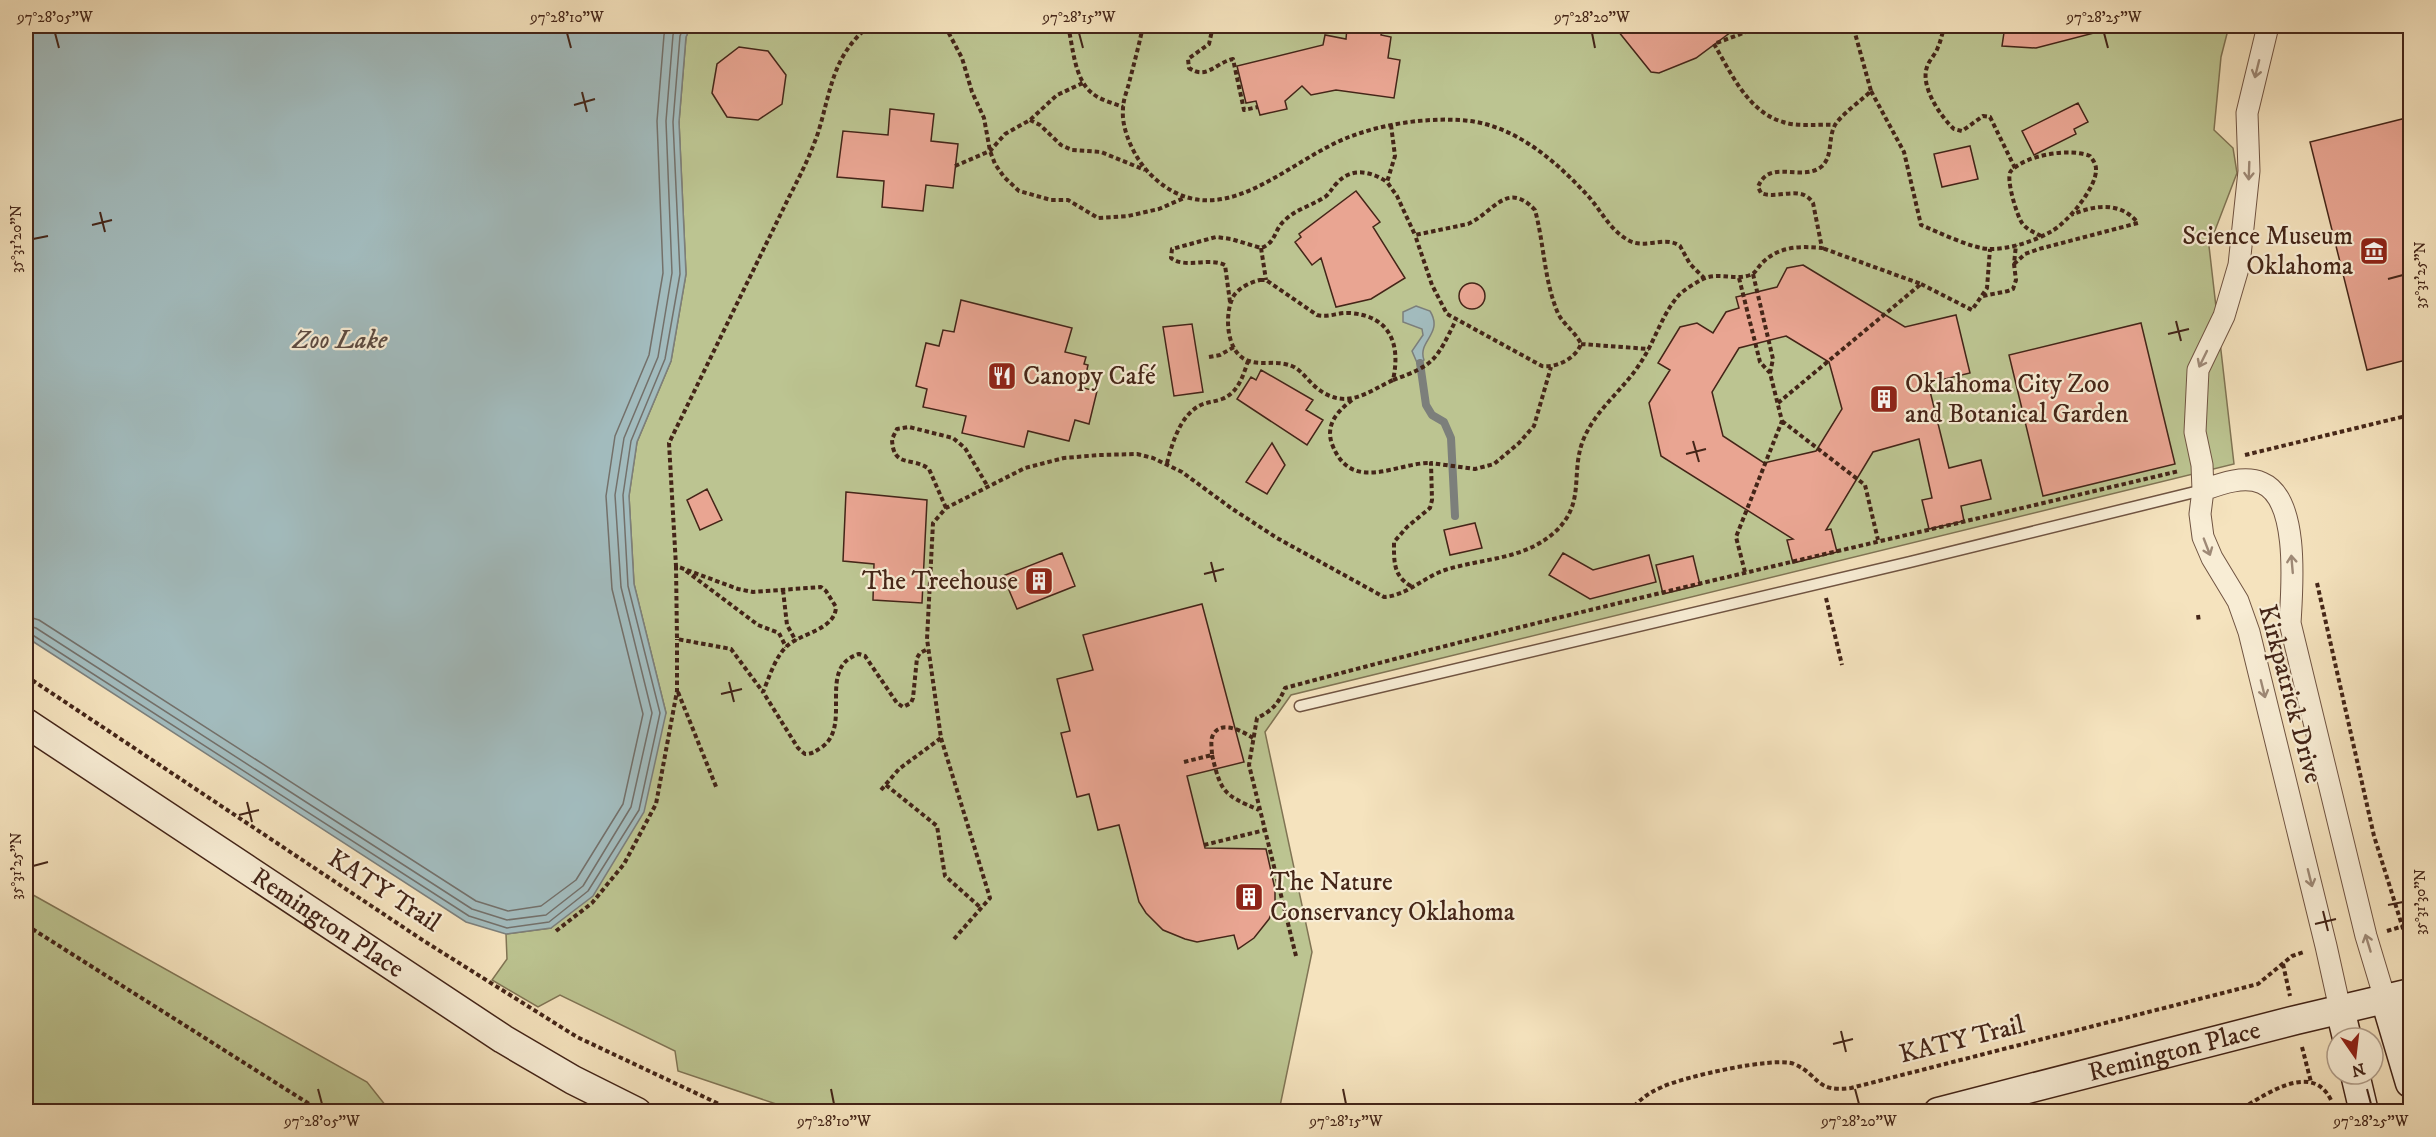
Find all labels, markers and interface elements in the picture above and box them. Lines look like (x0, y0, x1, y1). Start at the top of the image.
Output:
text: 97°28'05"W (16, 8, 93, 27)
text: 97°28'10"W (529, 8, 604, 27)
text: 97°28'15"W (1042, 8, 1116, 27)
text: 97°28'20"W (1553, 8, 1630, 27)
text: 97°28'25"W (2066, 8, 2142, 27)
one-way arrow (2251, 59, 2263, 78)
one-way arrow (2243, 161, 2254, 181)
text: 35°31'20"N (7, 205, 26, 273)
place label: Science Museum Oklahoma (2182, 220, 2353, 283)
museum icon: Science Museum Oklahoma (2358, 235, 2390, 267)
text: 35°31'25"N (2411, 241, 2430, 309)
water label: Zoo Lake (291, 323, 388, 357)
one-way arrow (2197, 349, 2208, 367)
restaurant icon: Canopy Café (986, 360, 1018, 392)
place label: Canopy Café (1023, 360, 1156, 393)
place label: Oklahoma City Zoo and Botanical Garden (1905, 368, 2129, 431)
building icon: Oklahoma City Zoo and Botanical Garden (1868, 383, 1900, 415)
one-way arrow (2203, 537, 2214, 556)
one-way arrow (2287, 555, 2298, 575)
place label: The Treehouse (862, 565, 1018, 598)
building icon: The Treehouse (1023, 565, 1055, 597)
street label: Kirkpatrick Drive (2250, 601, 2330, 787)
one-way arrow (2257, 679, 2269, 698)
text: 35°31'25"N (7, 832, 26, 900)
street label: KATY Trail (321, 842, 447, 940)
street label: Remington Place (245, 860, 410, 985)
place label: The Nature Conservancy Oklahoma (1270, 866, 1515, 929)
one-way arrow (2304, 868, 2316, 887)
text: 35°31'30"N (2411, 869, 2430, 935)
building icon: The Nature Conservancy Oklahoma (1233, 881, 1265, 913)
one-way arrow (2362, 934, 2373, 953)
street label: KATY Trail (1896, 1008, 2028, 1071)
street label: Remington Place (2085, 1013, 2264, 1089)
north arrow (2325, 1026, 2385, 1086)
text: N (2350, 1058, 2367, 1081)
text: 97°28'05"W (283, 1112, 360, 1131)
text: 97°28'10"W (796, 1112, 871, 1131)
text: 97°28'15"W (1309, 1112, 1383, 1131)
text: 97°28'20"W (1820, 1112, 1897, 1131)
text: 97°28'25"W (2333, 1112, 2409, 1131)

